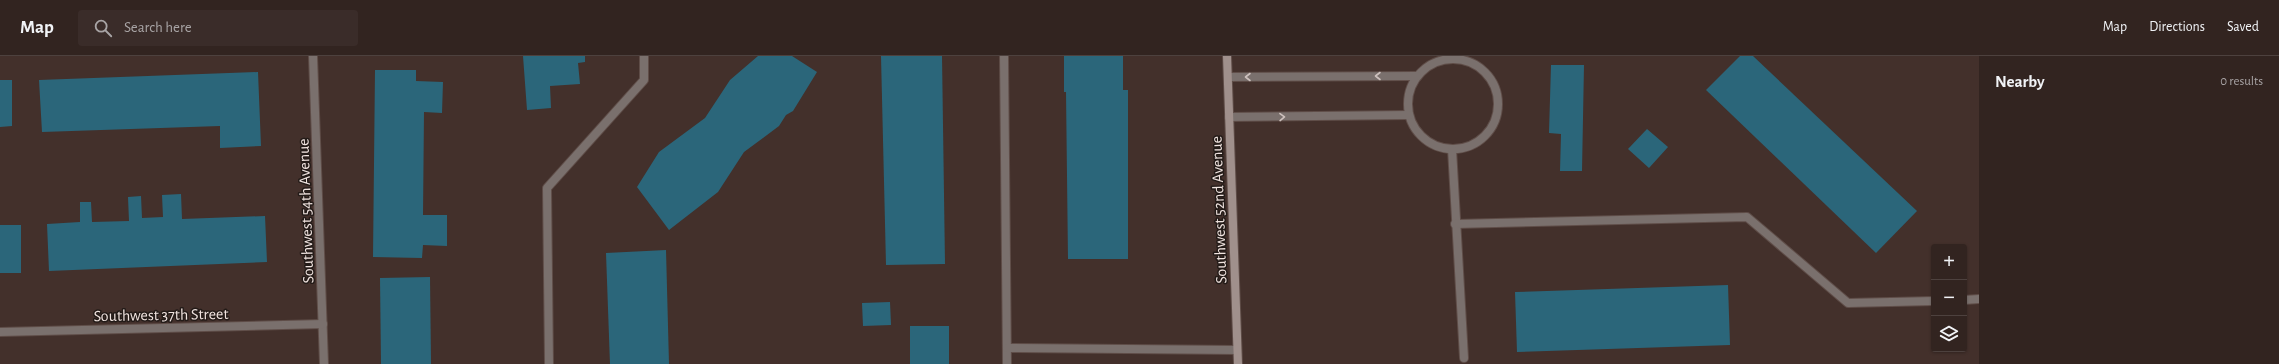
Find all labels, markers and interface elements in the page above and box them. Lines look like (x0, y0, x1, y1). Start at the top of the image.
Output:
search box (78, 10, 358, 46)
icon: search (92, 17, 114, 39)
text: Map (20, 18, 54, 37)
text: Search here (124, 20, 192, 35)
text: Map (2103, 20, 2127, 34)
text: Directions (2149, 20, 2205, 34)
text: Saved (2227, 20, 2259, 34)
one-way arrow (1375, 72, 1381, 80)
one-way arrow (1245, 73, 1251, 81)
text: Nearby (1995, 73, 2045, 90)
text: 0 results (2220, 75, 2263, 88)
one-way arrow (1279, 112, 1285, 121)
street label: Southwest 52nd Avenue (1208, 136, 1230, 284)
street label: Southwest 54th Avenue (295, 138, 317, 284)
map controls (1931, 244, 1967, 352)
button: + (1931, 244, 1967, 280)
button: − (1931, 280, 1967, 316)
street label: Southwest 37th Street (93, 306, 229, 324)
button: layers (1931, 316, 1967, 352)

